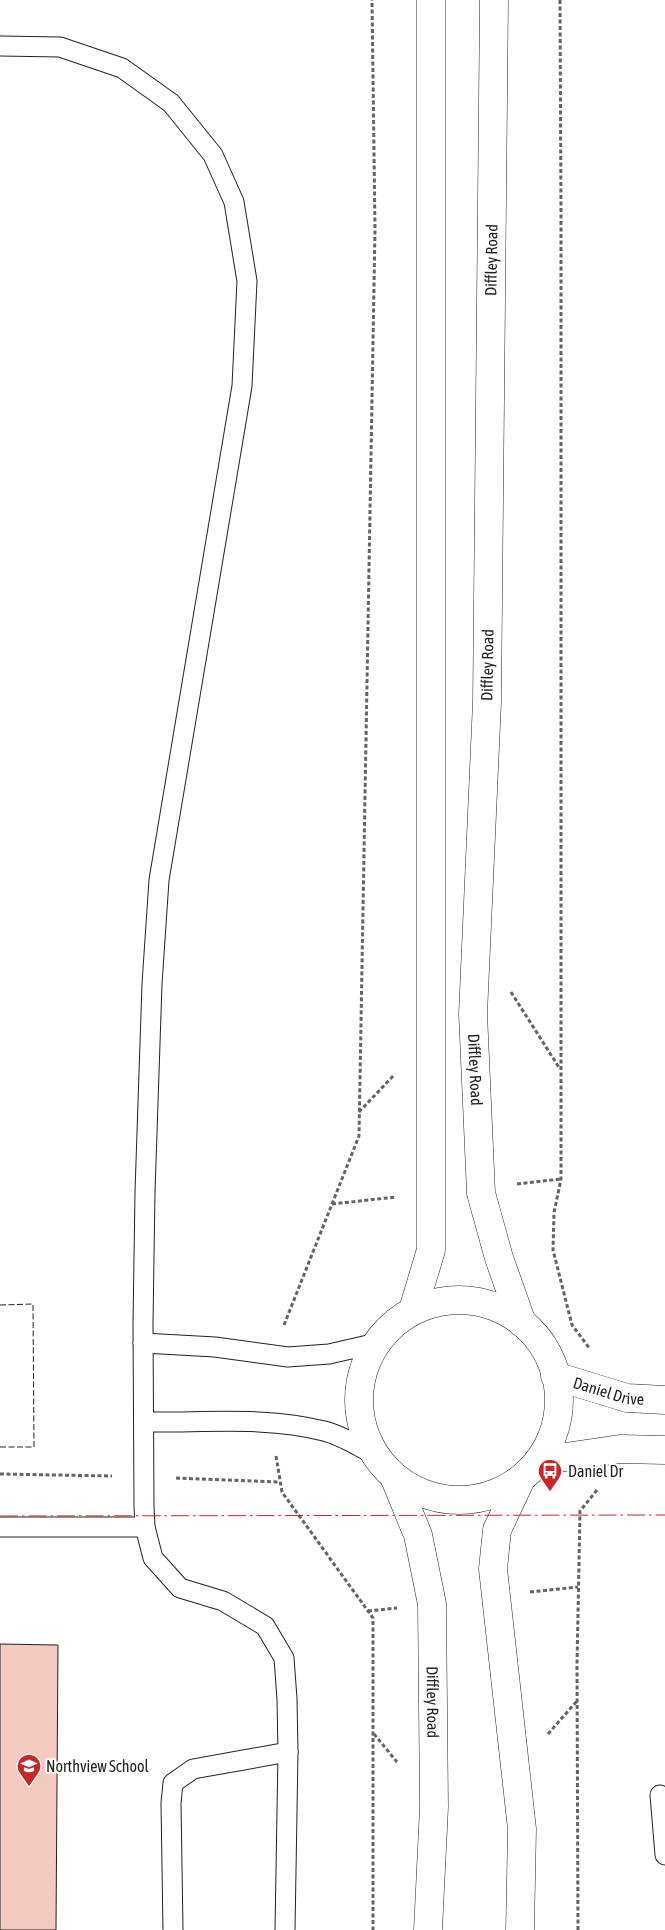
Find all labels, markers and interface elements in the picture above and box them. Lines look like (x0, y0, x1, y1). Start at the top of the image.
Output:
street label: Diffley Road (481, 224, 502, 296)
street label: Diffley Road (477, 629, 498, 701)
street label: Diffley Road (465, 1033, 486, 1106)
street label: Daniel Drive (571, 1373, 645, 1408)
bus stop icon: Daniel Dr (537, 1458, 563, 1492)
place label: Daniel Dr (568, 1462, 623, 1480)
street label: Diffley Road (423, 1666, 442, 1738)
school or university icon: Northview School (16, 1753, 42, 1787)
place label: Northview School (46, 1757, 149, 1775)

